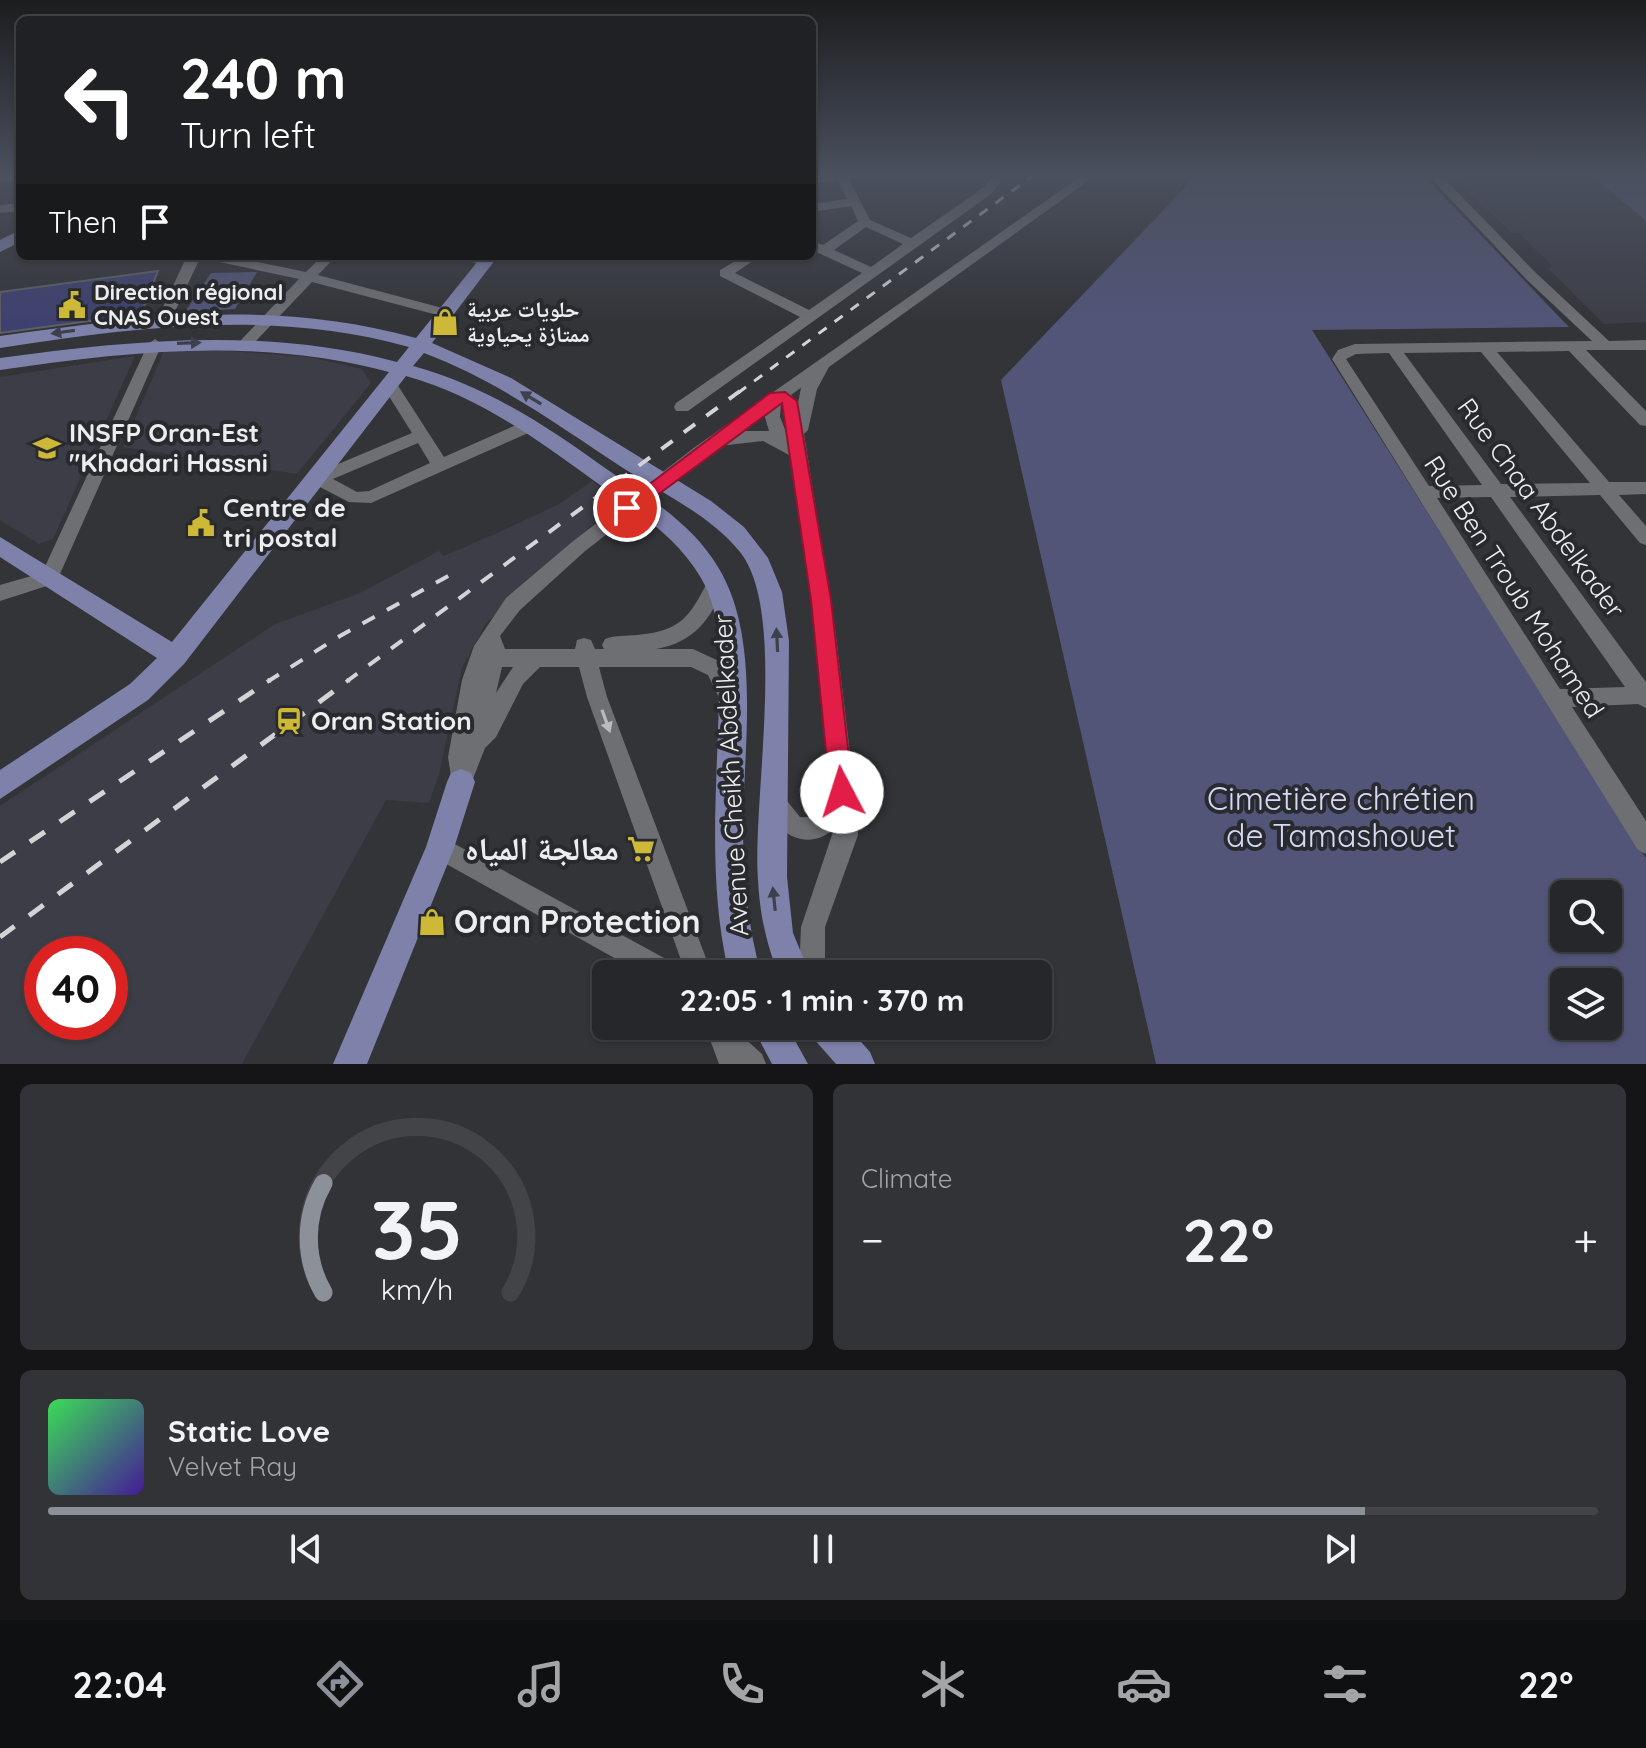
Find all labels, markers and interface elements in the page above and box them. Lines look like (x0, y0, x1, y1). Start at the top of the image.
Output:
text: 240 m (180, 43, 347, 113)
icon: left (48, 48, 152, 152)
text: Turn left (180, 112, 316, 157)
icon: arrive (133, 200, 177, 244)
text: Then (48, 203, 117, 241)
place label: Direction régional CNAS Ouest (94, 278, 283, 331)
public building icon: Direction régional CNAS Ouest (57, 290, 87, 320)
place label: حلويات عربية ممتازة يحياوية (467, 295, 590, 348)
shop icon: حلويات عربية ممتازة يحياوية (430, 307, 460, 337)
one-way arrow (50, 326, 75, 339)
one-way arrow (177, 336, 202, 349)
one-way arrow (520, 391, 542, 405)
street label: Rue Chaa Abdelkader (1451, 391, 1632, 624)
place label: INSFP Oran-Est "Khadari Hassni (69, 416, 268, 479)
school or university icon: INSFP Oran-Est "Khadari Hassni (32, 433, 62, 463)
street label: Rue Ben Troub Mohamed (1417, 449, 1612, 724)
pin (593, 474, 661, 542)
icon: arrive (605, 486, 649, 530)
place label: Centre de tri postal (223, 491, 346, 554)
public building icon: Centre de tri postal (186, 508, 216, 538)
street label: Avenue Cheikh Abdelkader (706, 613, 755, 937)
one-way arrow (770, 627, 783, 652)
place label: Oran Station (311, 704, 472, 737)
station icon: Oran Station (274, 706, 304, 736)
one-way arrow (600, 709, 612, 733)
position arrow (800, 750, 884, 834)
park label: Cimetière chrétien de Tamashouet (1207, 778, 1475, 855)
place label: معالجة المياه (465, 828, 619, 868)
supermarket icon: معالجة المياه (626, 834, 656, 864)
map controls (1550, 880, 1622, 1040)
button: search (1550, 880, 1622, 952)
one-way arrow (767, 886, 780, 911)
place label: Oran Protection (454, 901, 701, 941)
shop icon: Oran Protection (417, 907, 447, 937)
speed limit sign: 40 (24, 936, 128, 1040)
button: layers (1550, 968, 1622, 1040)
text: 22:05 · 1 min · 370 m (680, 981, 964, 1019)
text: Climate (861, 1162, 952, 1195)
text: 35 (370, 1176, 463, 1280)
text: 22° (1183, 1202, 1274, 1277)
text: − (861, 1212, 884, 1267)
text: + (1573, 1212, 1598, 1267)
text: km/h (380, 1271, 453, 1307)
text: Static Love (168, 1412, 330, 1450)
text: Velvet Ray (168, 1450, 297, 1483)
icon: previous (284, 1527, 328, 1571)
icon: pause (801, 1527, 845, 1571)
icon: next (1318, 1527, 1362, 1571)
icon: directions (312, 1656, 368, 1712)
icon: music (513, 1656, 569, 1712)
icon: phone (714, 1656, 770, 1712)
icon: climate (915, 1656, 971, 1712)
icon: car (1116, 1656, 1172, 1712)
icon: filters (1317, 1656, 1373, 1712)
text: 22:04 (73, 1662, 167, 1707)
text: 22° (1518, 1662, 1573, 1707)

